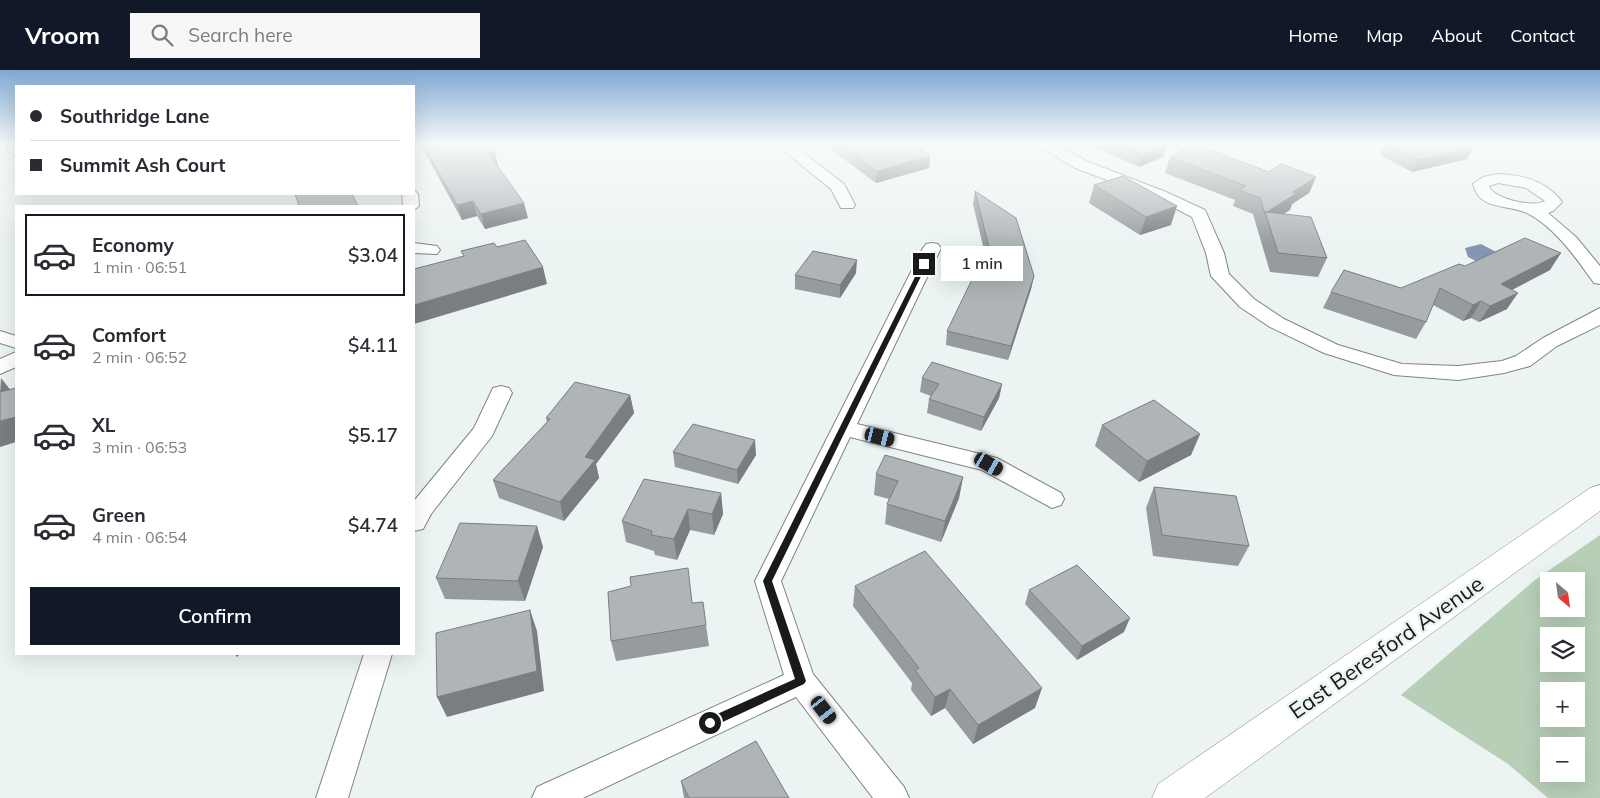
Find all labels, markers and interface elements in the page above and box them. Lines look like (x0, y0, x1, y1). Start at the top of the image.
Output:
search box (130, 13, 480, 58)
text: Vroom (25, 20, 100, 50)
icon: search (148, 21, 176, 49)
text: Search here (188, 23, 293, 47)
text: Home (1288, 24, 1338, 47)
text: Map (1366, 24, 1403, 47)
text: About (1431, 24, 1482, 47)
text: Contact (1510, 24, 1575, 47)
text: Southridge Lane (60, 104, 209, 128)
text: Summit Ash Court (60, 153, 226, 177)
icon: car (32, 233, 77, 278)
text: Economy (92, 233, 174, 257)
text: $3.04 (348, 243, 398, 267)
callout: 1 min (942, 246, 1024, 282)
route end (913, 253, 935, 275)
text: 1 min (961, 253, 1003, 273)
text: 1 min · 06:51 (92, 257, 187, 277)
icon: car (32, 323, 77, 368)
text: Comfort (92, 323, 166, 347)
text: $4.11 (348, 333, 398, 357)
text: 2 min · 06:52 (92, 347, 187, 367)
icon: car (32, 413, 77, 458)
text: XL (92, 413, 115, 437)
text: $5.17 (348, 423, 398, 447)
car (863, 426, 896, 448)
text: 3 min · 06:53 (92, 437, 187, 457)
car (972, 450, 1005, 478)
icon: car (32, 503, 77, 548)
text: Green (92, 503, 146, 527)
text: $4.74 (348, 513, 398, 537)
text: 4 min · 06:54 (92, 527, 187, 547)
street label: East Beresford Avenue (1283, 569, 1489, 725)
north arrow (1540, 572, 1585, 618)
map controls (1540, 572, 1585, 782)
button: Confirm (30, 587, 400, 645)
button: layers (1540, 627, 1585, 672)
button: + (1540, 682, 1585, 727)
car (808, 694, 839, 726)
route start (699, 712, 721, 734)
button: − (1540, 737, 1585, 782)

